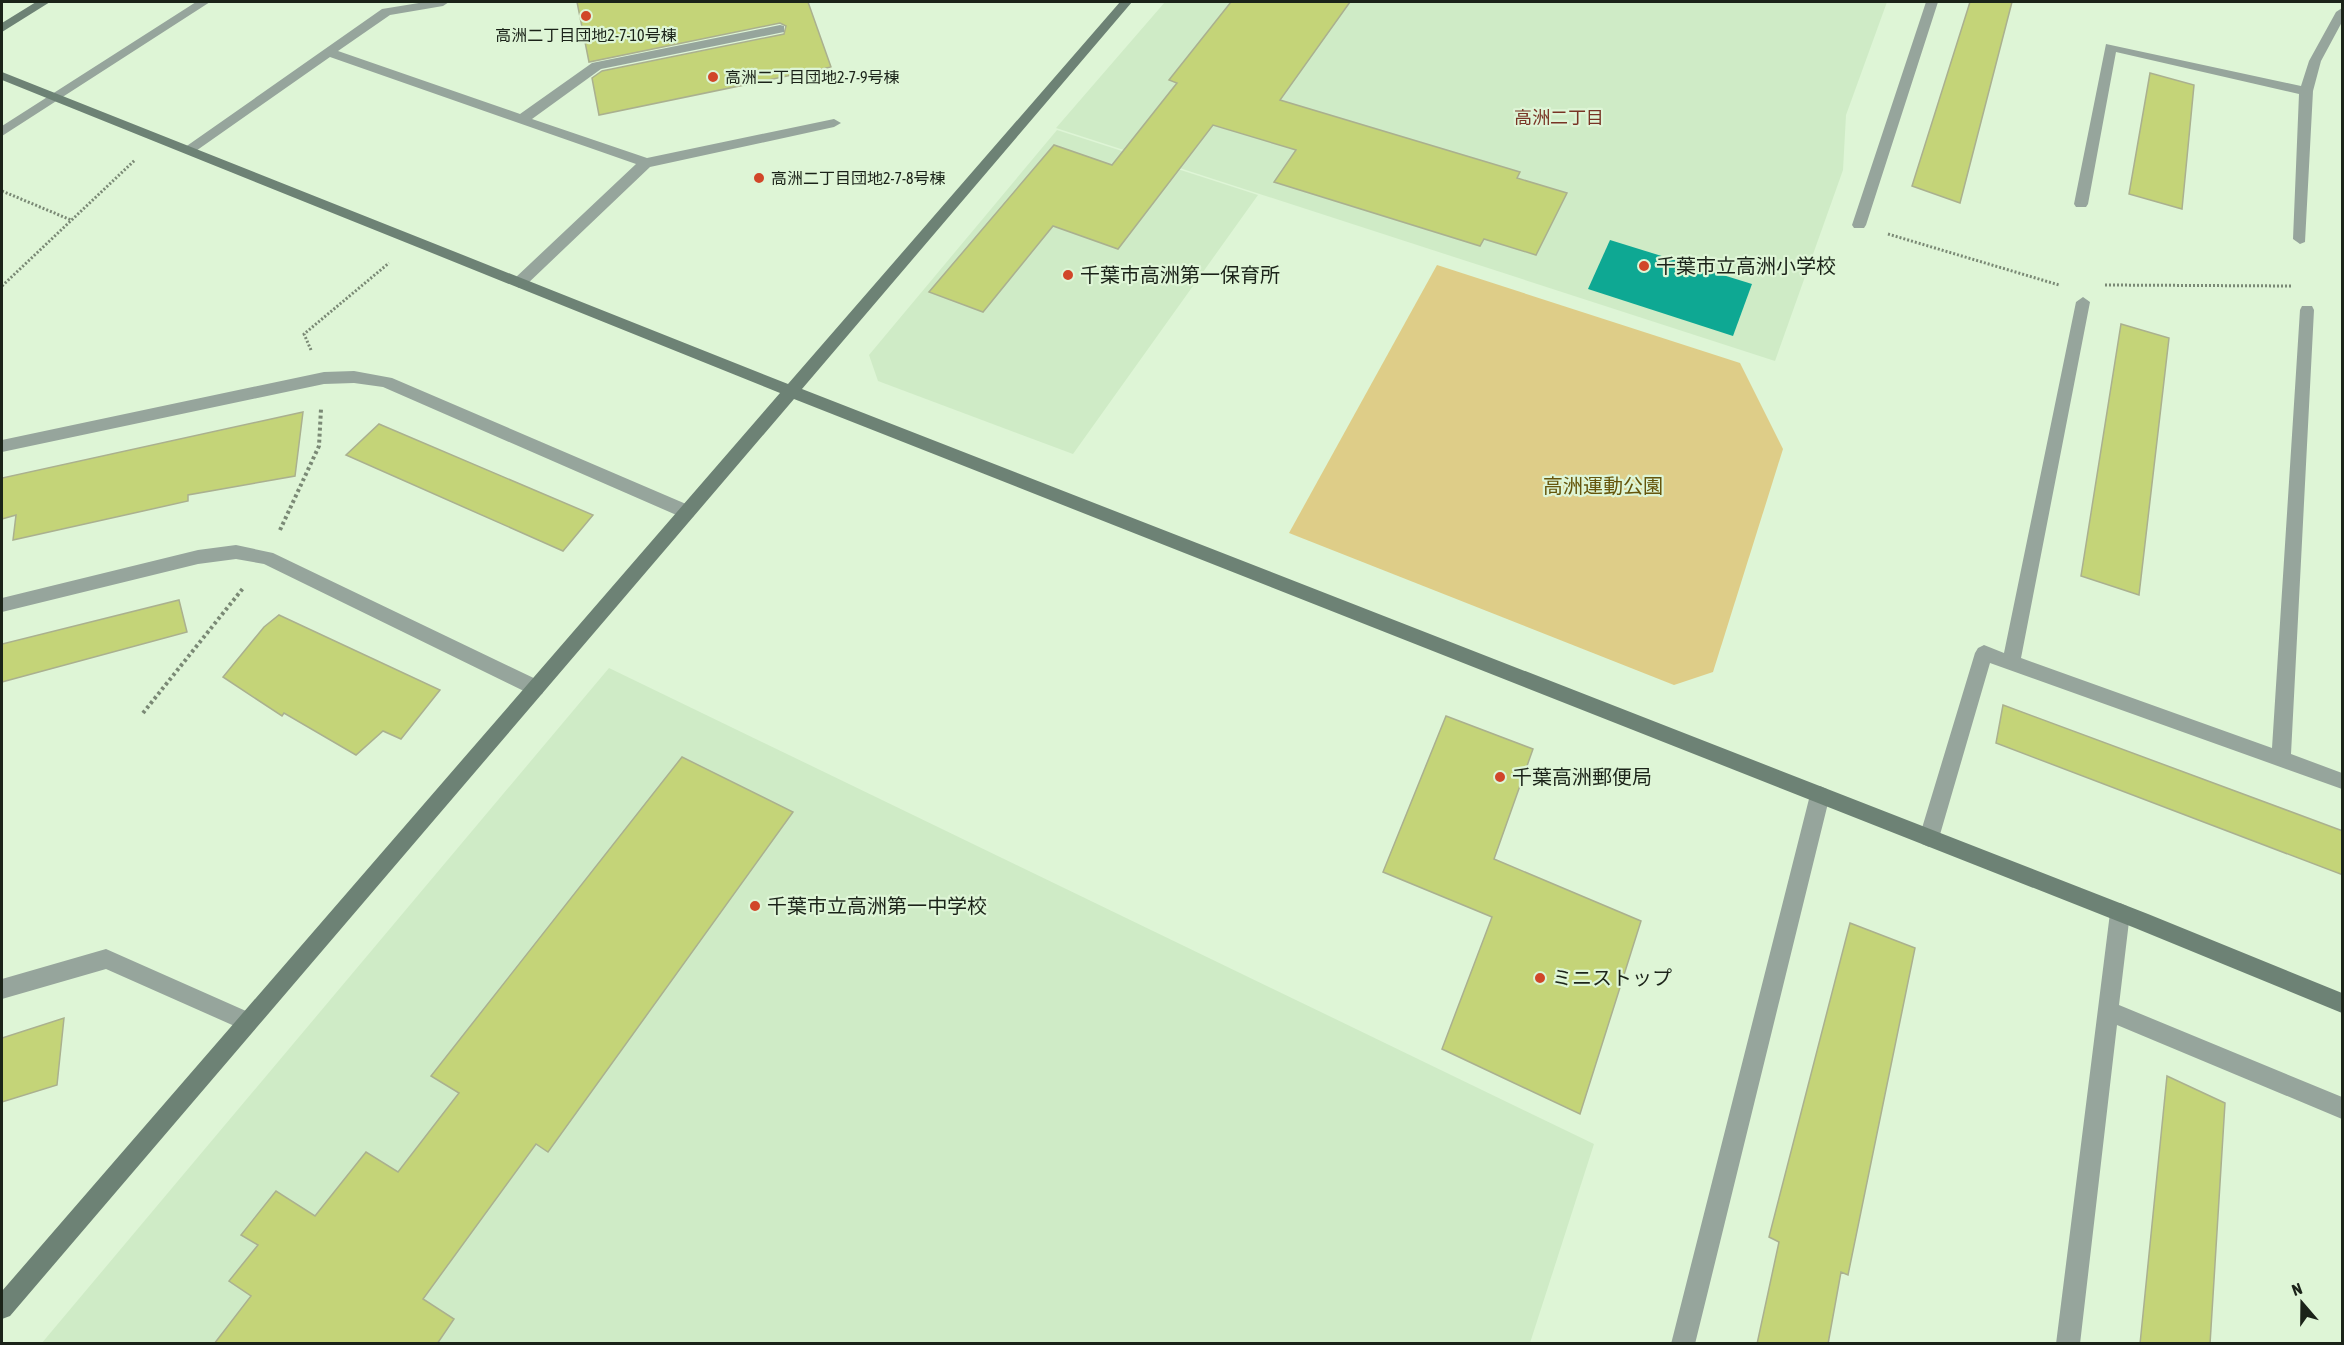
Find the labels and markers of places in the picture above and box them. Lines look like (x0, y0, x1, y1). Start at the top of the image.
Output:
marker: 高洲二丁目団地2-7-10号棟 (579, 9, 593, 23)
place label: 高洲二丁目団地2-7-10号棟 (495, 26, 677, 44)
place label: 高洲二丁目団地2-7-9号棟 (725, 68, 900, 86)
marker: 高洲二丁目団地2-7-9号棟 (706, 70, 720, 84)
place label: 高洲二丁目団地2-7-8号棟 (771, 169, 946, 187)
marker: 高洲二丁目団地2-7-8号棟 (752, 171, 766, 185)
place label: 千葉市立高洲小学校 (1656, 254, 1836, 277)
marker: 千葉市立高洲小学校 (1637, 259, 1651, 273)
place label: 千葉市高洲第一保育所 (1080, 263, 1280, 286)
marker: 千葉市高洲第一保育所 (1061, 268, 1075, 282)
place label: 千葉高洲郵便局 (1512, 765, 1652, 788)
marker: 千葉高洲郵便局 (1493, 770, 1507, 784)
place label: 千葉市立高洲第一中学校 (767, 894, 987, 917)
marker: 千葉市立高洲第一中学校 (748, 899, 762, 913)
place label: ミニストップ (1552, 966, 1672, 989)
marker: ミニストップ (1533, 971, 1547, 985)

